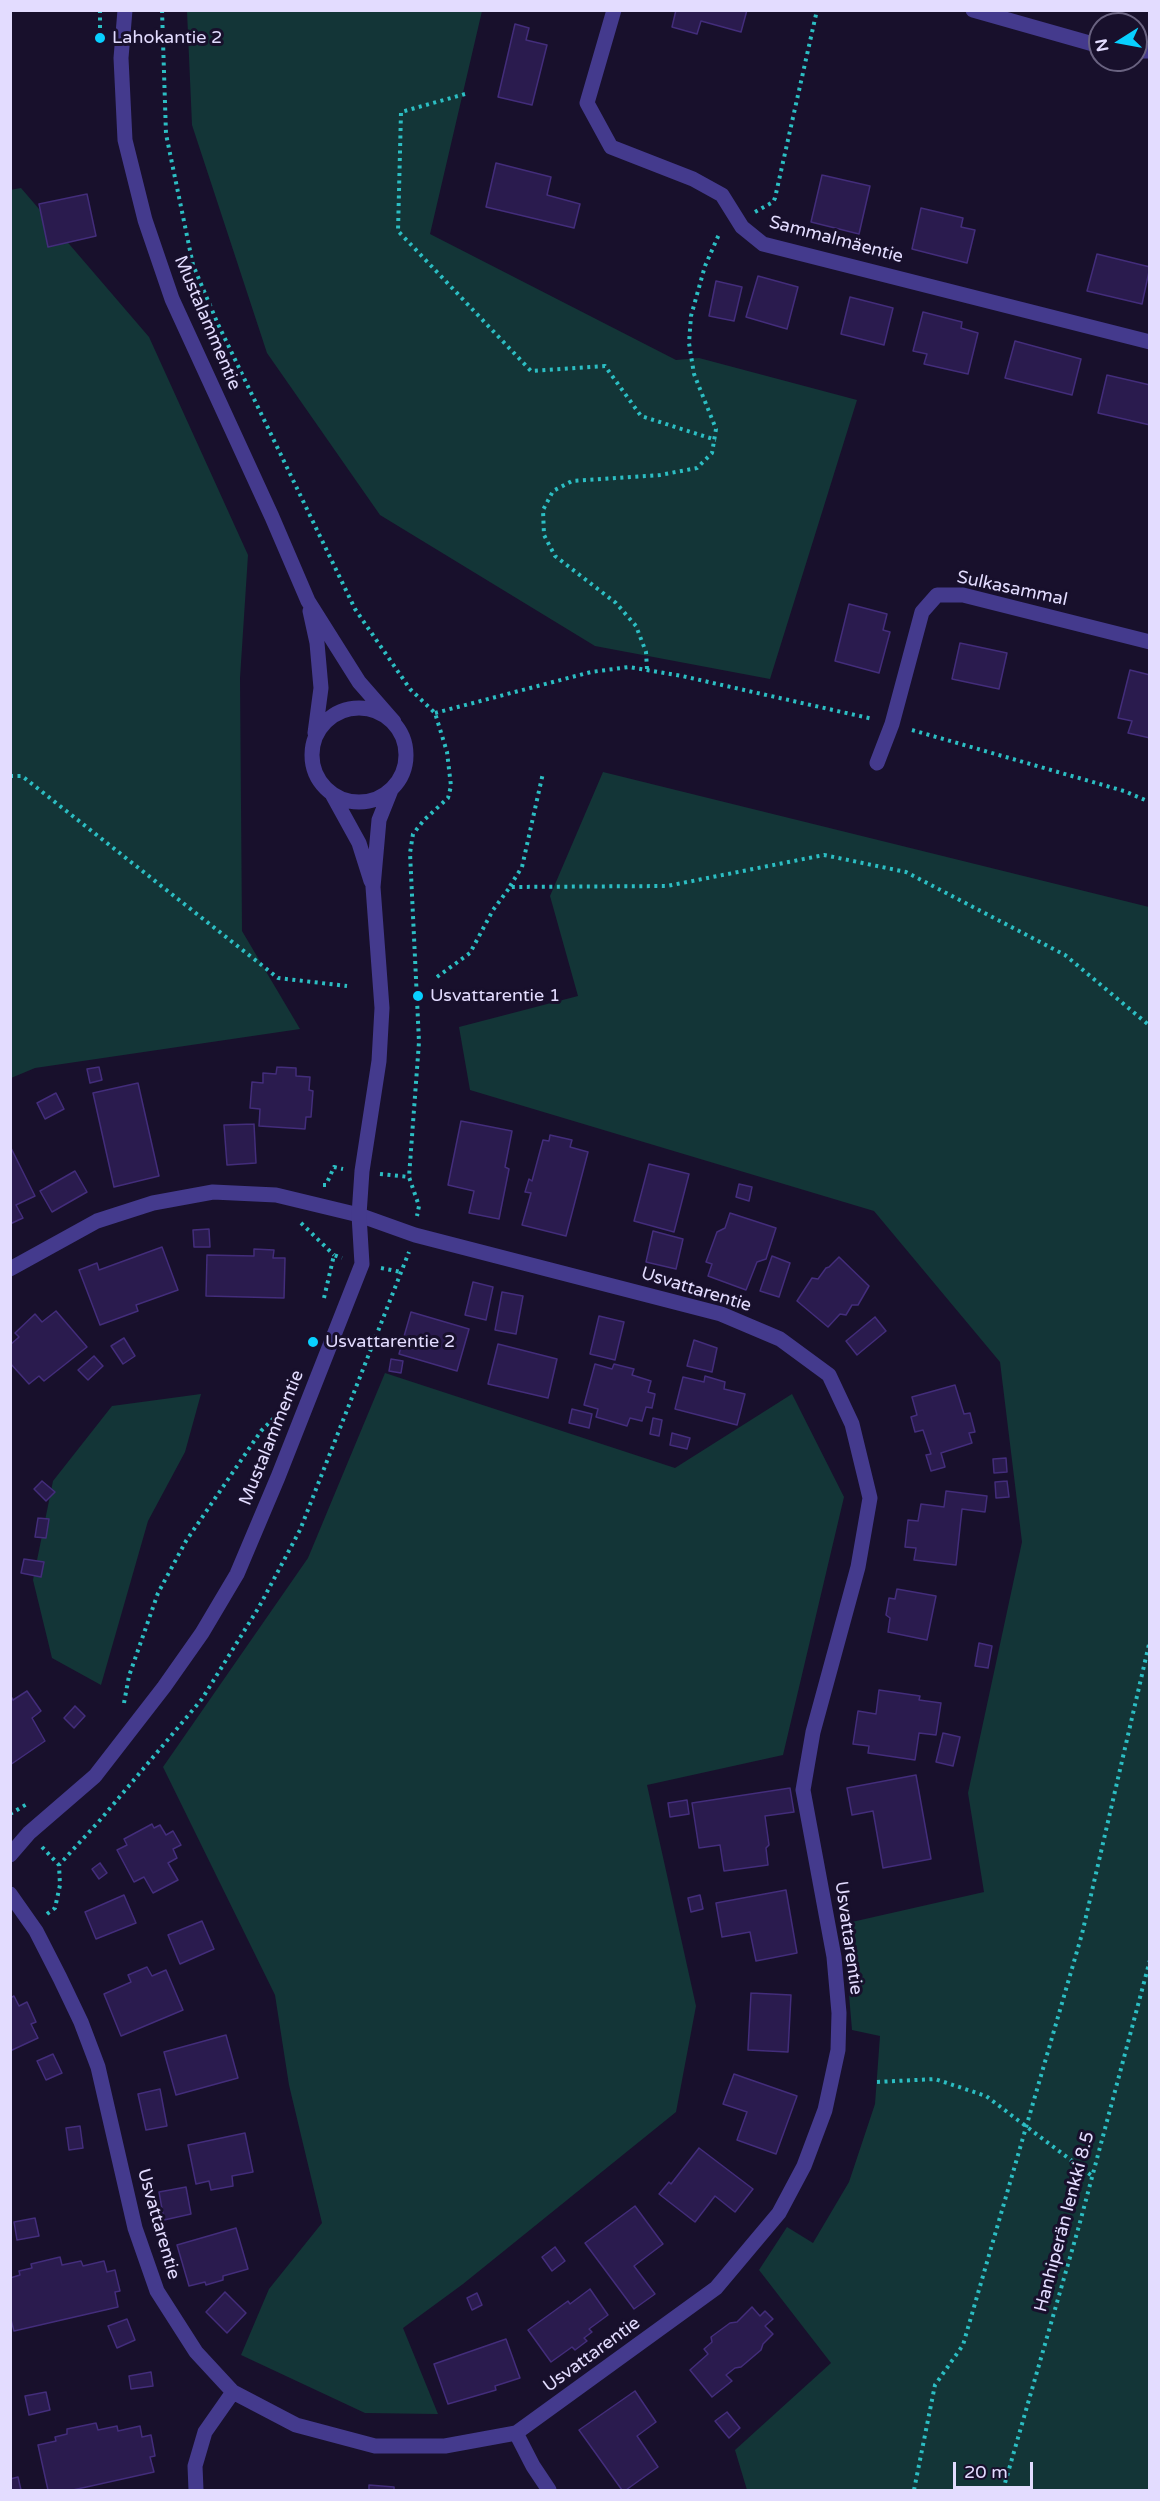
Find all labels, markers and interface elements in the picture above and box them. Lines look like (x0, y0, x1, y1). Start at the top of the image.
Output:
north arrow (1088, 12, 1148, 72)
place label: Lahokantie 2 (112, 27, 222, 49)
marker: Lahokantie 2 (93, 31, 107, 45)
text: N (1091, 37, 1113, 53)
street label: Sammalmäentie (767, 212, 905, 268)
street label: Mustalammentie (169, 253, 245, 393)
street label: Sulkasammal (955, 567, 1069, 611)
place label: Usvattarentie 1 (430, 985, 560, 1007)
marker: Usvattarentie 1 (411, 989, 425, 1003)
street label: Usvattarentie (638, 1263, 754, 1317)
place label: Usvattarentie 2 (325, 1331, 455, 1353)
marker: Usvattarentie 2 (306, 1335, 320, 1349)
street label: Mustalammentie (235, 1367, 309, 1509)
street label: Usvattarentie (829, 1880, 867, 1996)
street label: Hanhiperän lenkki 8.5 (1030, 2129, 1100, 2315)
street label: Usvattarentie (132, 2166, 184, 2282)
street label: Usvattarentie (539, 2313, 645, 2397)
scale bar (956, 2450, 1036, 2488)
text: 20 m (964, 2461, 1008, 2483)

